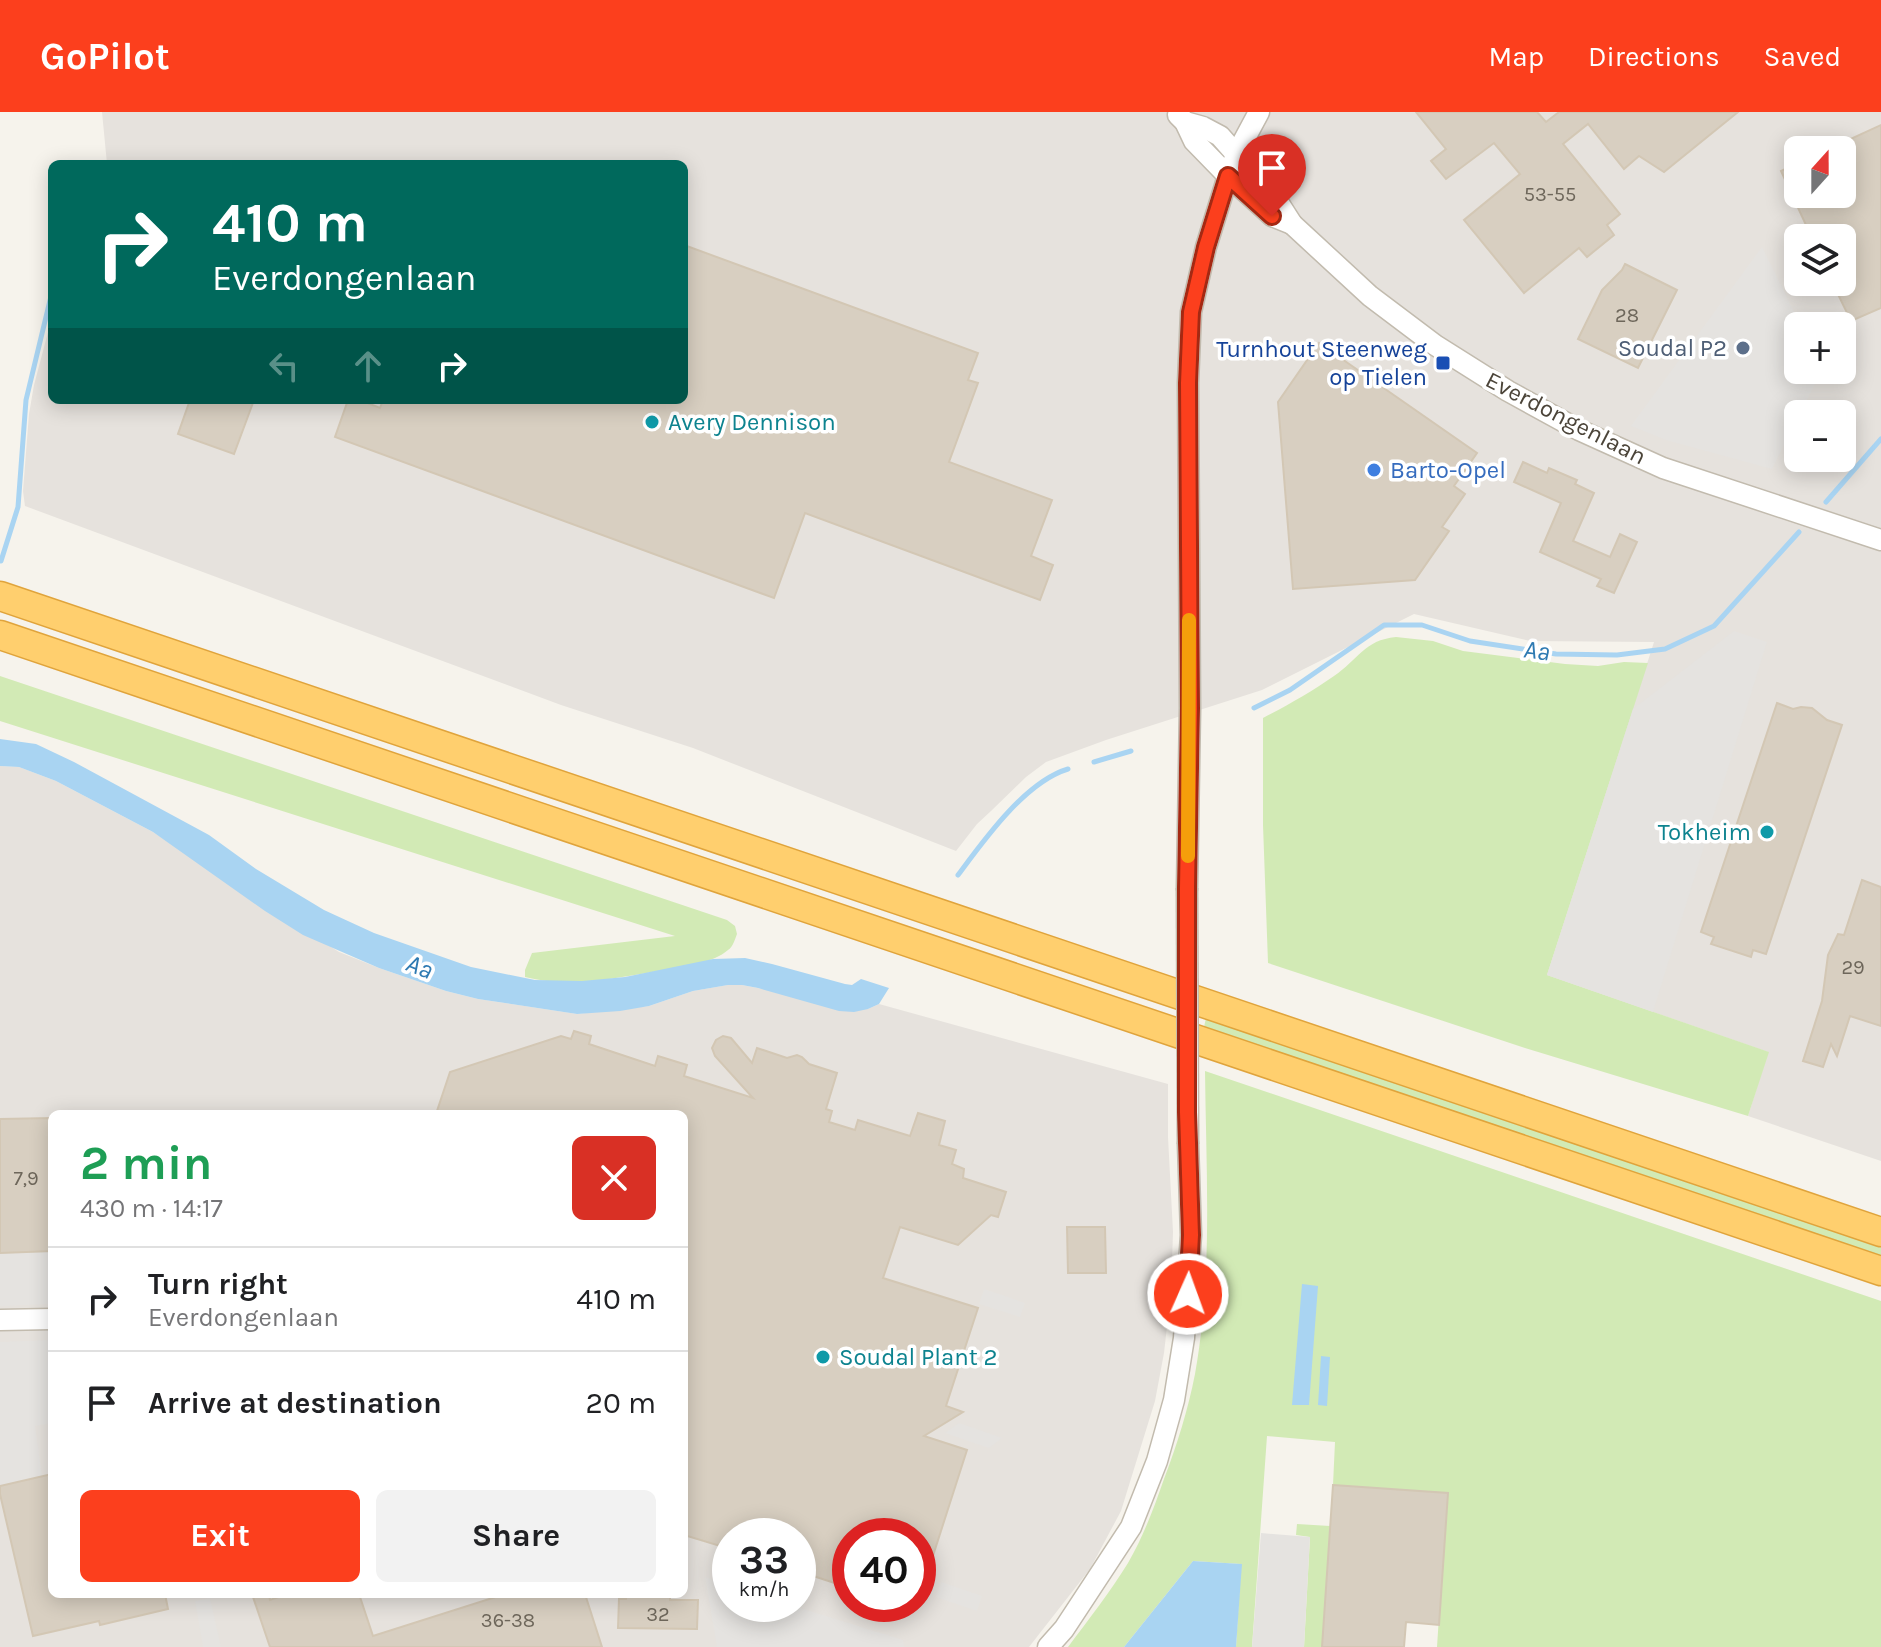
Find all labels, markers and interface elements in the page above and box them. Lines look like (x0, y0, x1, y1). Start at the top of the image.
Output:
text: GoPilot (40, 34, 170, 79)
text: Map (1489, 40, 1544, 73)
text: Directions (1588, 40, 1720, 73)
text: Saved (1764, 40, 1841, 73)
pin (1238, 134, 1306, 216)
north arrow (1784, 136, 1856, 208)
map controls (1784, 136, 1856, 472)
icon: arrive (1250, 146, 1294, 190)
house number: 53-55 (1524, 183, 1576, 206)
text: 410 m (212, 190, 368, 255)
icon: right (80, 192, 184, 296)
button: layers (1784, 224, 1856, 296)
text: Everdongenlaan (212, 257, 477, 299)
house number: 28 (1615, 304, 1639, 327)
button: + (1784, 312, 1856, 384)
place label: Soudal P2 (1618, 334, 1727, 362)
place label: Turnhout Steenweg op Tielen (1216, 335, 1427, 391)
marker: Soudal P2 (1734, 339, 1752, 357)
icon: left (262, 344, 306, 388)
icon: ahead (346, 344, 390, 388)
icon: right (430, 344, 474, 388)
marker: Turnhout Steenweg op Tielen (1434, 354, 1452, 372)
street label: Everdongenlaan (1481, 365, 1651, 471)
button: − (1784, 400, 1856, 472)
place label: Avery Dennison (668, 408, 836, 436)
marker: Avery Dennison (643, 413, 661, 431)
place label: Barto-Opel (1390, 456, 1506, 484)
marker: Barto-Opel (1365, 461, 1383, 479)
water label: Aa (1522, 633, 1552, 667)
place label: Tokheim (1658, 818, 1751, 846)
marker: Tokheim (1758, 823, 1776, 841)
water label: Aa (402, 947, 438, 986)
house number: 29 (1841, 956, 1865, 979)
text: 2 min (80, 1135, 212, 1191)
button: close (572, 1136, 656, 1220)
house number: 7,9 (13, 1167, 39, 1190)
text: 430 m · 14:17 (80, 1193, 223, 1224)
position arrow (1146, 1252, 1230, 1336)
text: Turn right (148, 1266, 288, 1302)
icon: right (80, 1277, 124, 1321)
text: 410 m (576, 1281, 656, 1317)
text: Everdongenlaan (148, 1302, 339, 1333)
place label: Soudal Plant 2 (839, 1343, 997, 1371)
marker: Soudal Plant 2 (814, 1348, 832, 1366)
icon: arrive (80, 1381, 124, 1425)
text: Arrive at destination (148, 1385, 442, 1421)
text: 20 m (586, 1385, 656, 1421)
button: Exit (80, 1490, 360, 1582)
button: Share (376, 1490, 656, 1582)
speed limit sign: 40 (832, 1518, 936, 1622)
text: 33 (739, 1536, 789, 1583)
text: km/h (739, 1578, 789, 1601)
house number: 32 (646, 1603, 670, 1626)
house number: 36-38 (481, 1609, 535, 1632)

